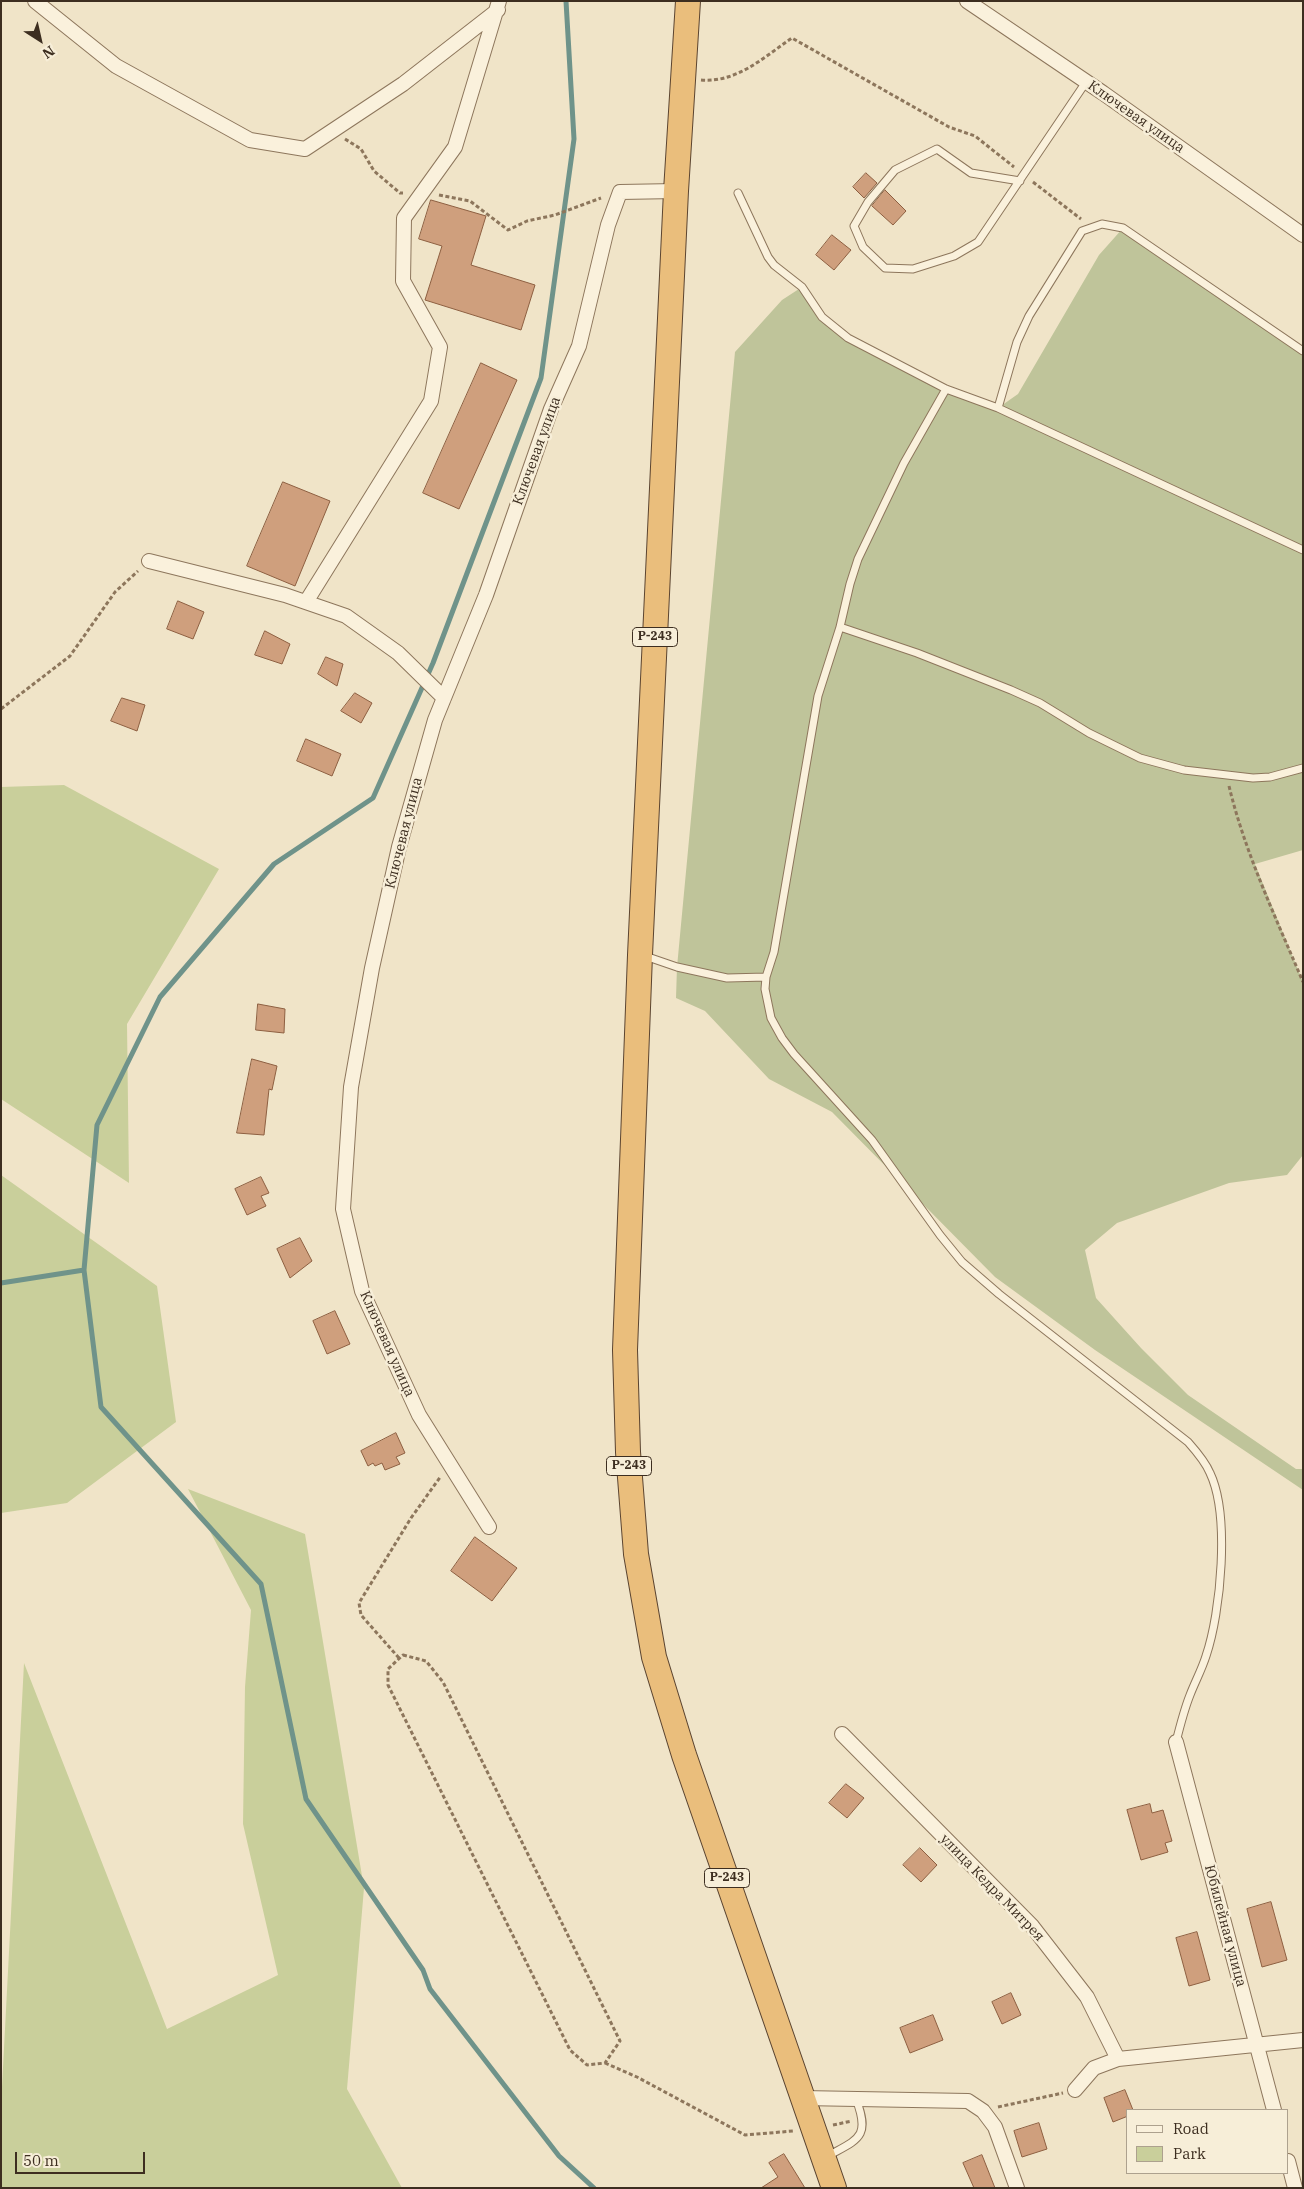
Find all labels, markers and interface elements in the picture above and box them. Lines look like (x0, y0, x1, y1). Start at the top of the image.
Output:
north arrow (15, 15, 65, 65)
text: N (39, 42, 58, 63)
street label: Ключевая улица (1084, 77, 1188, 157)
street label: Ключевая улица (510, 394, 564, 508)
road number: Р-243 (632, 628, 678, 646)
street label: Ключевая улица (382, 776, 426, 890)
street label: Ключевая улица (356, 1288, 418, 1400)
road number: Р-243 (606, 1456, 652, 1475)
street label: улица Кедра Митрея (936, 1831, 1048, 1945)
street label: Юбилейная улица (1201, 1863, 1249, 1989)
road number: Р-243 (704, 1869, 750, 1888)
legend (1126, 2109, 1289, 2174)
text: Road (1173, 2119, 1209, 2138)
scale bar (18, 2142, 148, 2174)
text: Park (1173, 2144, 1206, 2163)
text: 50 m (23, 2151, 59, 2170)

